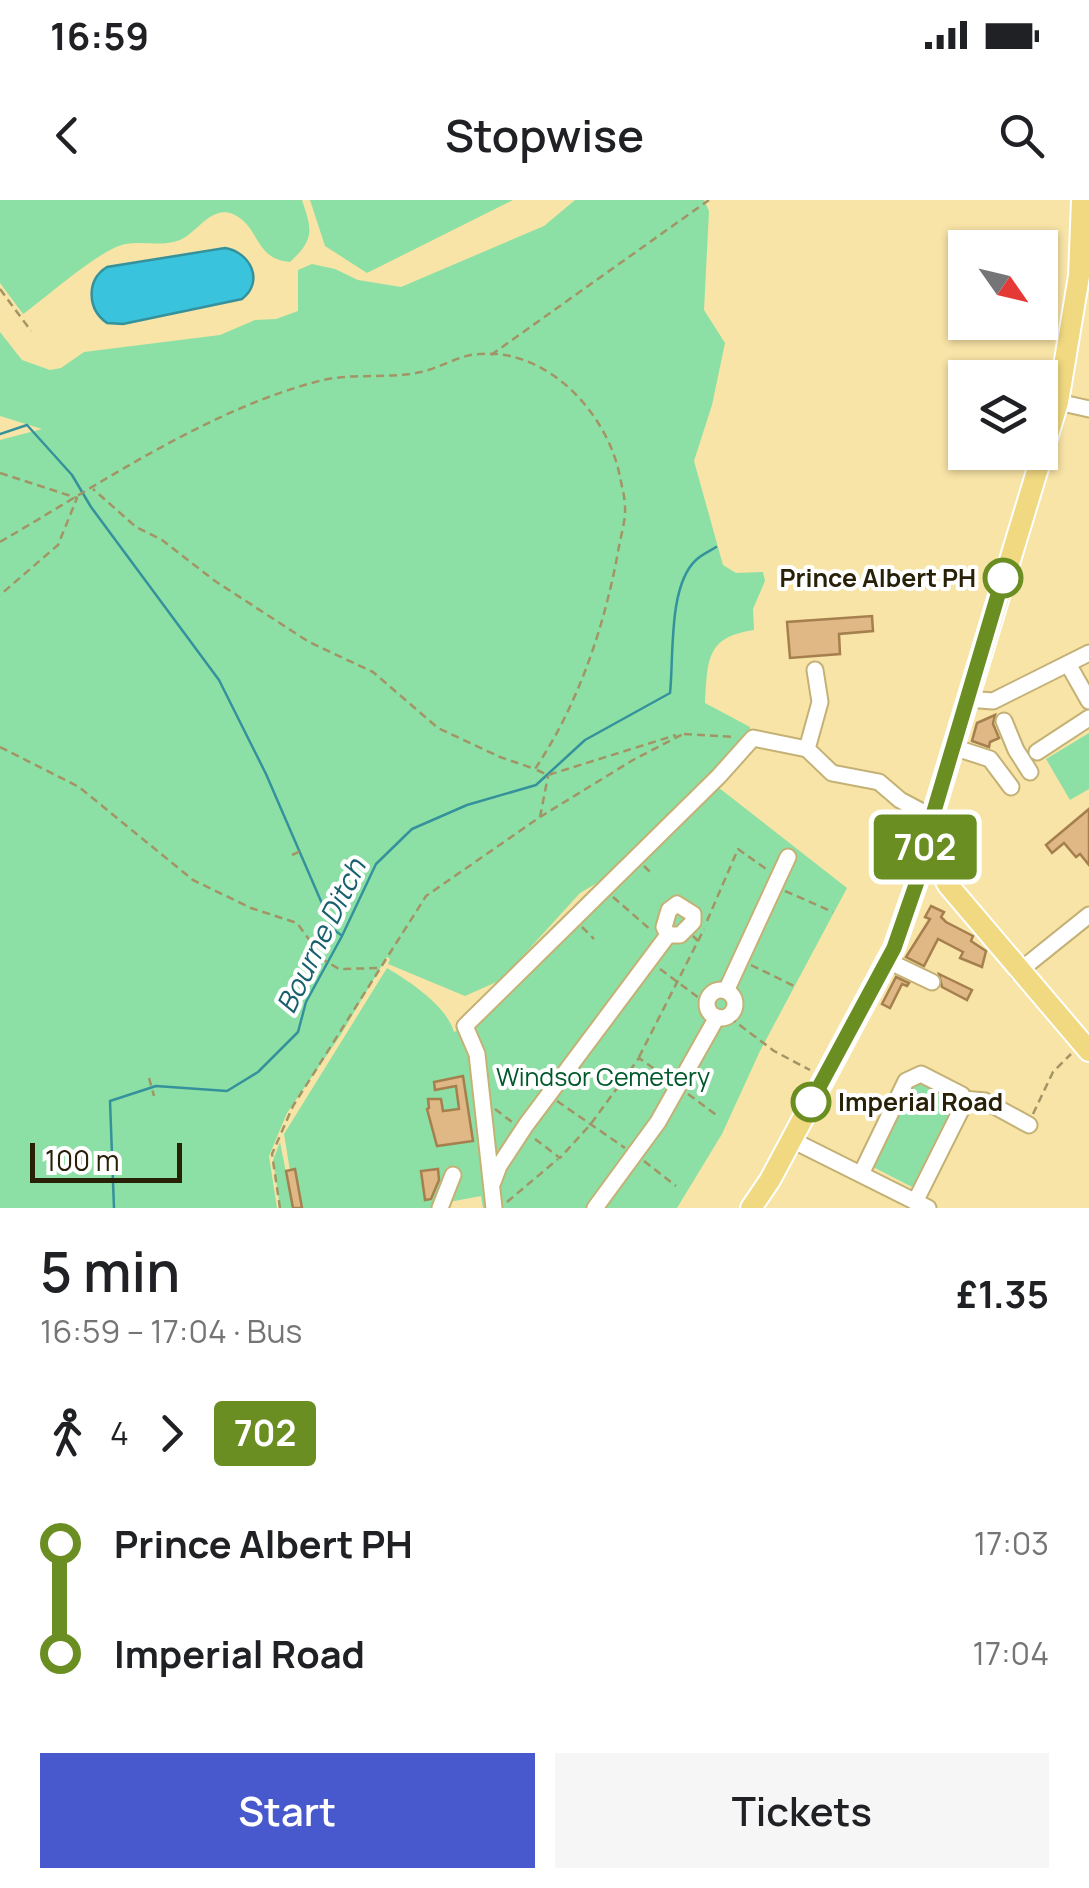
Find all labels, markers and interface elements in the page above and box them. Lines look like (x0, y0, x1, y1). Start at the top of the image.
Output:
text: 16:59 (50, 9, 149, 61)
text: Stopwise (445, 104, 644, 166)
icon: back (40, 108, 95, 163)
icon: search (994, 108, 1049, 163)
north arrow (948, 230, 1058, 340)
map controls (948, 230, 1058, 470)
button: layers (948, 360, 1058, 470)
marker: Prince Albert PH (984, 559, 1022, 597)
place label: Prince Albert PH (780, 560, 976, 595)
line badge: 702 (868, 814, 982, 880)
text: 702 (894, 823, 956, 871)
water label: Bourne Ditch (266, 851, 374, 1019)
park label: Windsor Cemetery (496, 1059, 710, 1094)
marker: Imperial Road (792, 1083, 830, 1121)
place label: Imperial Road (838, 1084, 1003, 1119)
scale bar (30, 1138, 182, 1183)
text: 100 m (45, 1141, 119, 1179)
text: 5 min (40, 1233, 180, 1309)
text: £1.35 (956, 1267, 1049, 1319)
text: 16:59 – 17:04 · Bus (40, 1309, 302, 1353)
icon: walk (40, 1406, 95, 1461)
icon: forward (144, 1406, 199, 1461)
text: 702 (234, 1409, 296, 1457)
text: 4 (110, 1411, 129, 1455)
text: Prince Albert PH (114, 1517, 413, 1569)
text: 17:03 (974, 1521, 1049, 1565)
text: Imperial Road (114, 1627, 365, 1679)
text: 17:04 (973, 1631, 1049, 1675)
button: Start (40, 1753, 535, 1868)
button: Tickets (555, 1753, 1049, 1868)

